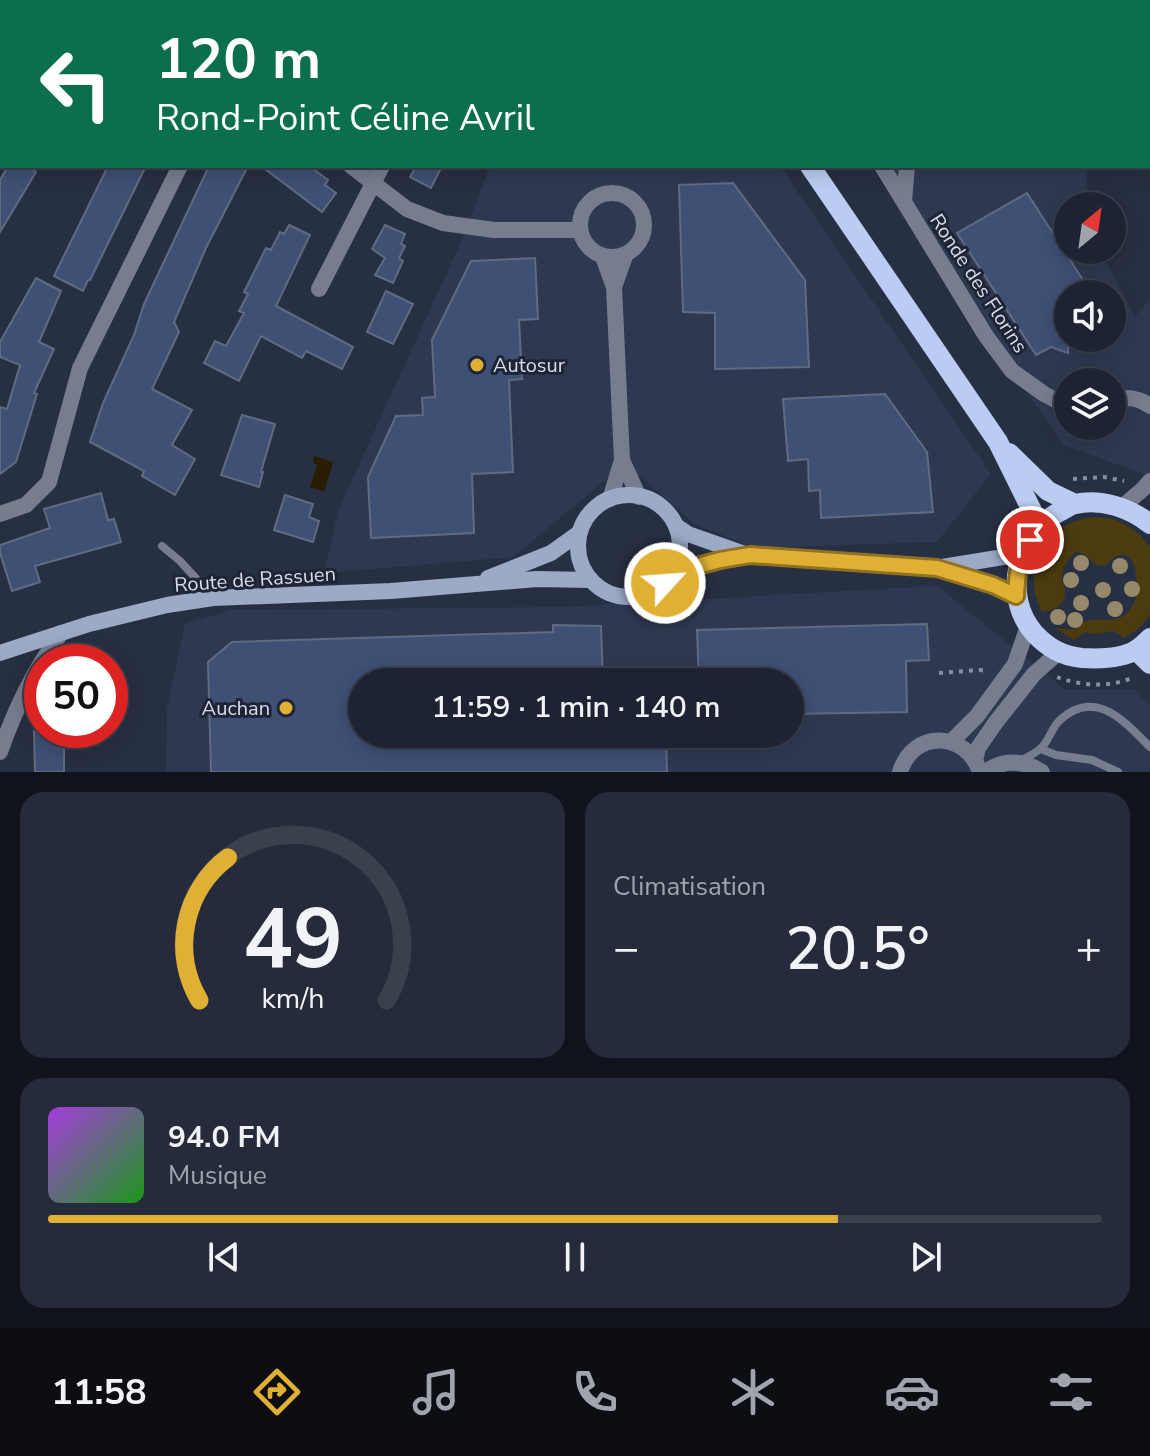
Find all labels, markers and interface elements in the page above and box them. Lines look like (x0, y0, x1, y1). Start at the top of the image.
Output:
text: 120 m (156, 21, 321, 98)
icon: left (24, 32, 128, 136)
text: Rond-Point Céline Avril (156, 94, 535, 143)
north arrow (1054, 192, 1126, 264)
map controls (1054, 192, 1126, 440)
street label: Ronde des Florins (923, 208, 1034, 358)
button: sound (1054, 280, 1126, 352)
place label: Autosur (493, 352, 565, 379)
marker: Autosur (468, 356, 486, 374)
button: layers (1054, 368, 1126, 440)
pin (996, 506, 1064, 574)
icon: arrive (1008, 518, 1052, 562)
position arrow (623, 541, 707, 625)
street label: Route de Rassuen (173, 560, 337, 599)
speed limit sign: 50 (24, 644, 128, 748)
text: 11:59 · 1 min · 140 m (431, 687, 721, 728)
place label: Auchan (202, 695, 270, 722)
marker: Auchan (277, 699, 295, 717)
text: Climatisation (613, 869, 766, 904)
text: 49 (243, 883, 342, 996)
text: 20.5° (785, 908, 930, 990)
text: − (613, 919, 639, 979)
text: + (1076, 919, 1102, 979)
text: km/h (261, 979, 324, 1018)
text: 94.0 FM (168, 1117, 280, 1158)
text: Musique (168, 1158, 267, 1193)
icon: previous (202, 1235, 246, 1279)
icon: pause (553, 1235, 597, 1279)
icon: next (904, 1235, 948, 1279)
icon: directions (249, 1364, 305, 1420)
icon: music (408, 1364, 464, 1420)
icon: phone (567, 1364, 623, 1420)
icon: climate (725, 1364, 781, 1420)
icon: car (884, 1364, 940, 1420)
icon: filters (1043, 1364, 1099, 1420)
text: 11:58 (51, 1368, 147, 1417)

